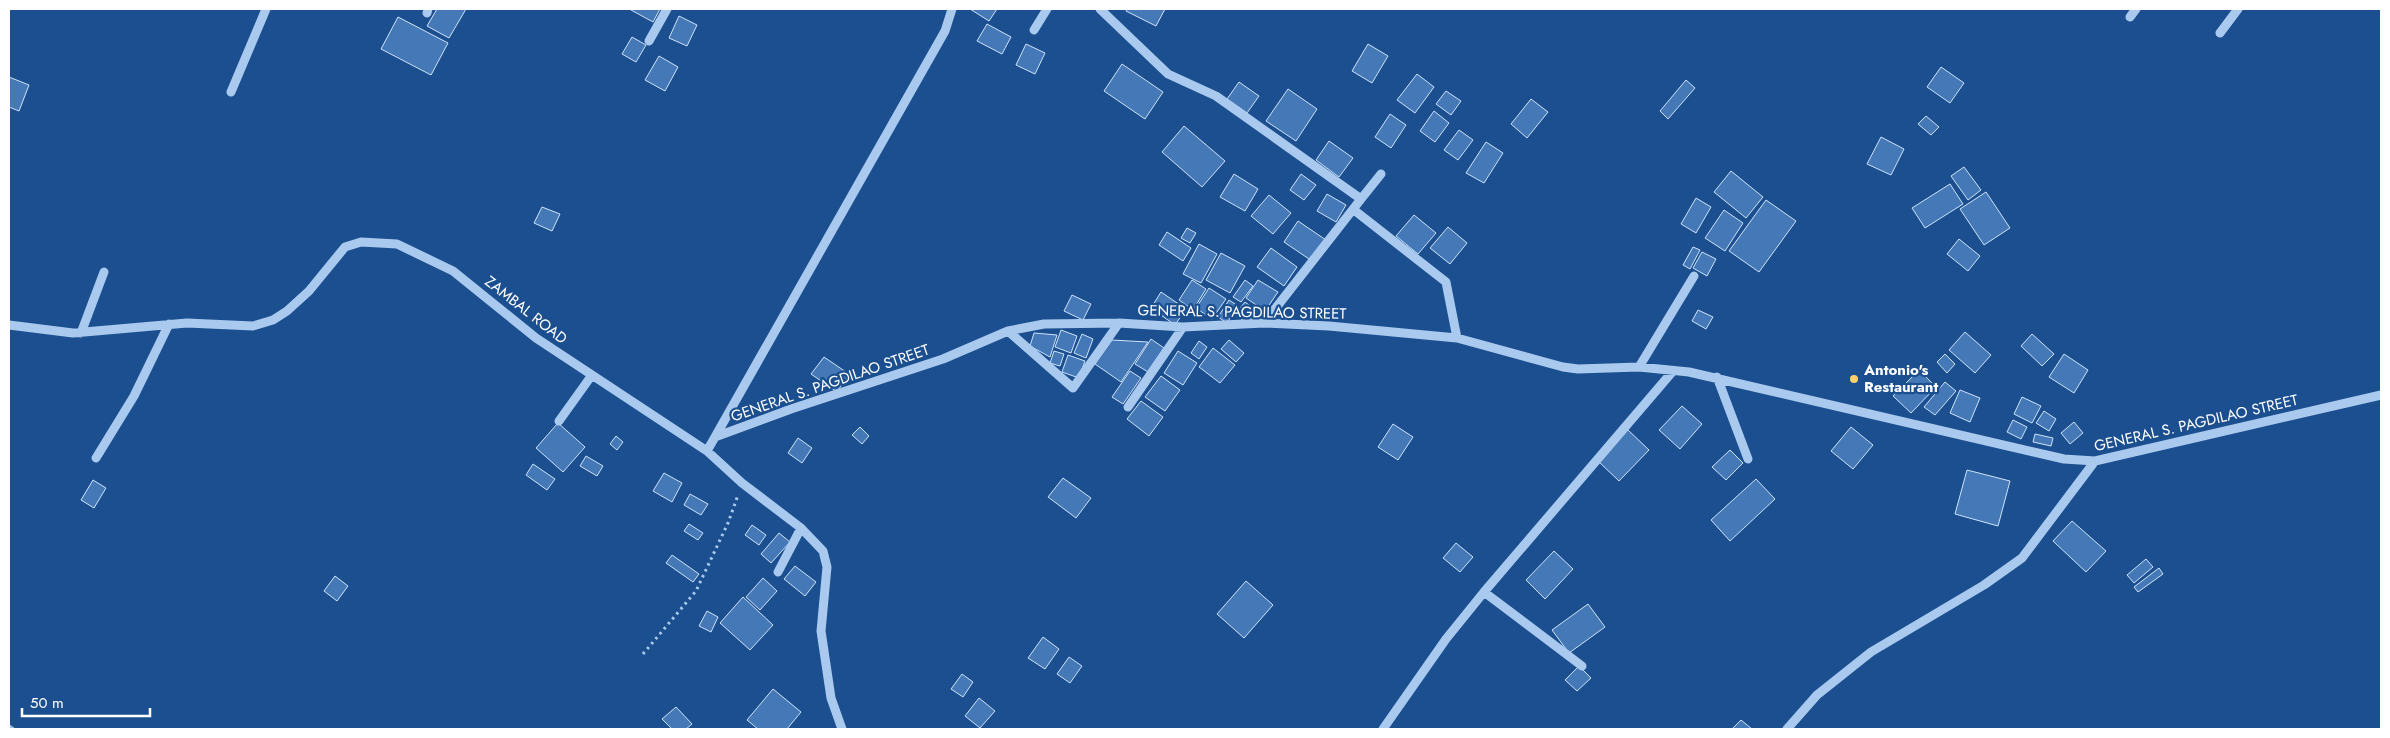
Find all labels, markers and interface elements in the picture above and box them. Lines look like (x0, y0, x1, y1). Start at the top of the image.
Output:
street label: ZAMBAL ROAD (480, 271, 572, 349)
street label: GENERAL S. PAGDILAO STREET (1137, 299, 1347, 325)
street label: GENERAL S. PAGDILAO STREET (728, 339, 932, 427)
place label: Antonio's Restaurant (1863, 359, 1938, 398)
marker: Antonio's Restaurant (1848, 373, 1860, 385)
street label: GENERAL S. PAGDILAO STREET (2092, 389, 2300, 457)
scale bar (22, 686, 150, 718)
text: 50 m (30, 692, 64, 714)

